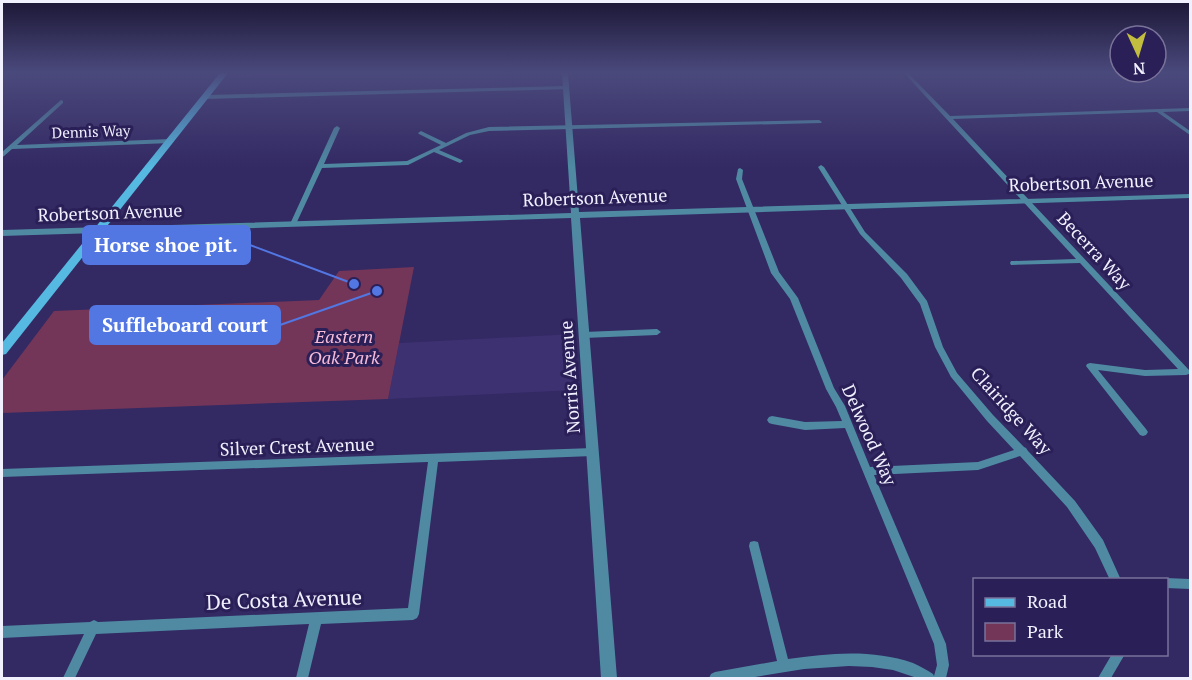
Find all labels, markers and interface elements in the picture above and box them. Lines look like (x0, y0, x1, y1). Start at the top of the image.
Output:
north arrow (1108, 24, 1168, 84)
text: N (1132, 58, 1146, 80)
street label: Dennis Way (51, 120, 131, 142)
street label: Robertson Avenue (1008, 167, 1154, 197)
street label: Robertson Avenue (522, 182, 668, 212)
street label: Robertson Avenue (37, 197, 183, 227)
street label: Becerra Way (1052, 206, 1138, 295)
callout: Horse shoe pit. (83, 226, 250, 264)
text: Horse shoe pit. (94, 231, 238, 258)
callout: Suffleboard court (90, 306, 280, 344)
text: Suffleboard court (102, 311, 268, 338)
street label: Norris Avenue (553, 320, 585, 434)
park label: Eastern Oak Park (308, 324, 380, 369)
street label: Clairidge Way (966, 361, 1058, 460)
street label: Delwood Way (837, 380, 903, 490)
street label: Silver Crest Avenue (219, 431, 375, 461)
legend (973, 578, 1168, 656)
street label: De Costa Avenue (205, 582, 362, 616)
text: Road (1027, 589, 1067, 613)
text: Park (1027, 619, 1064, 643)

